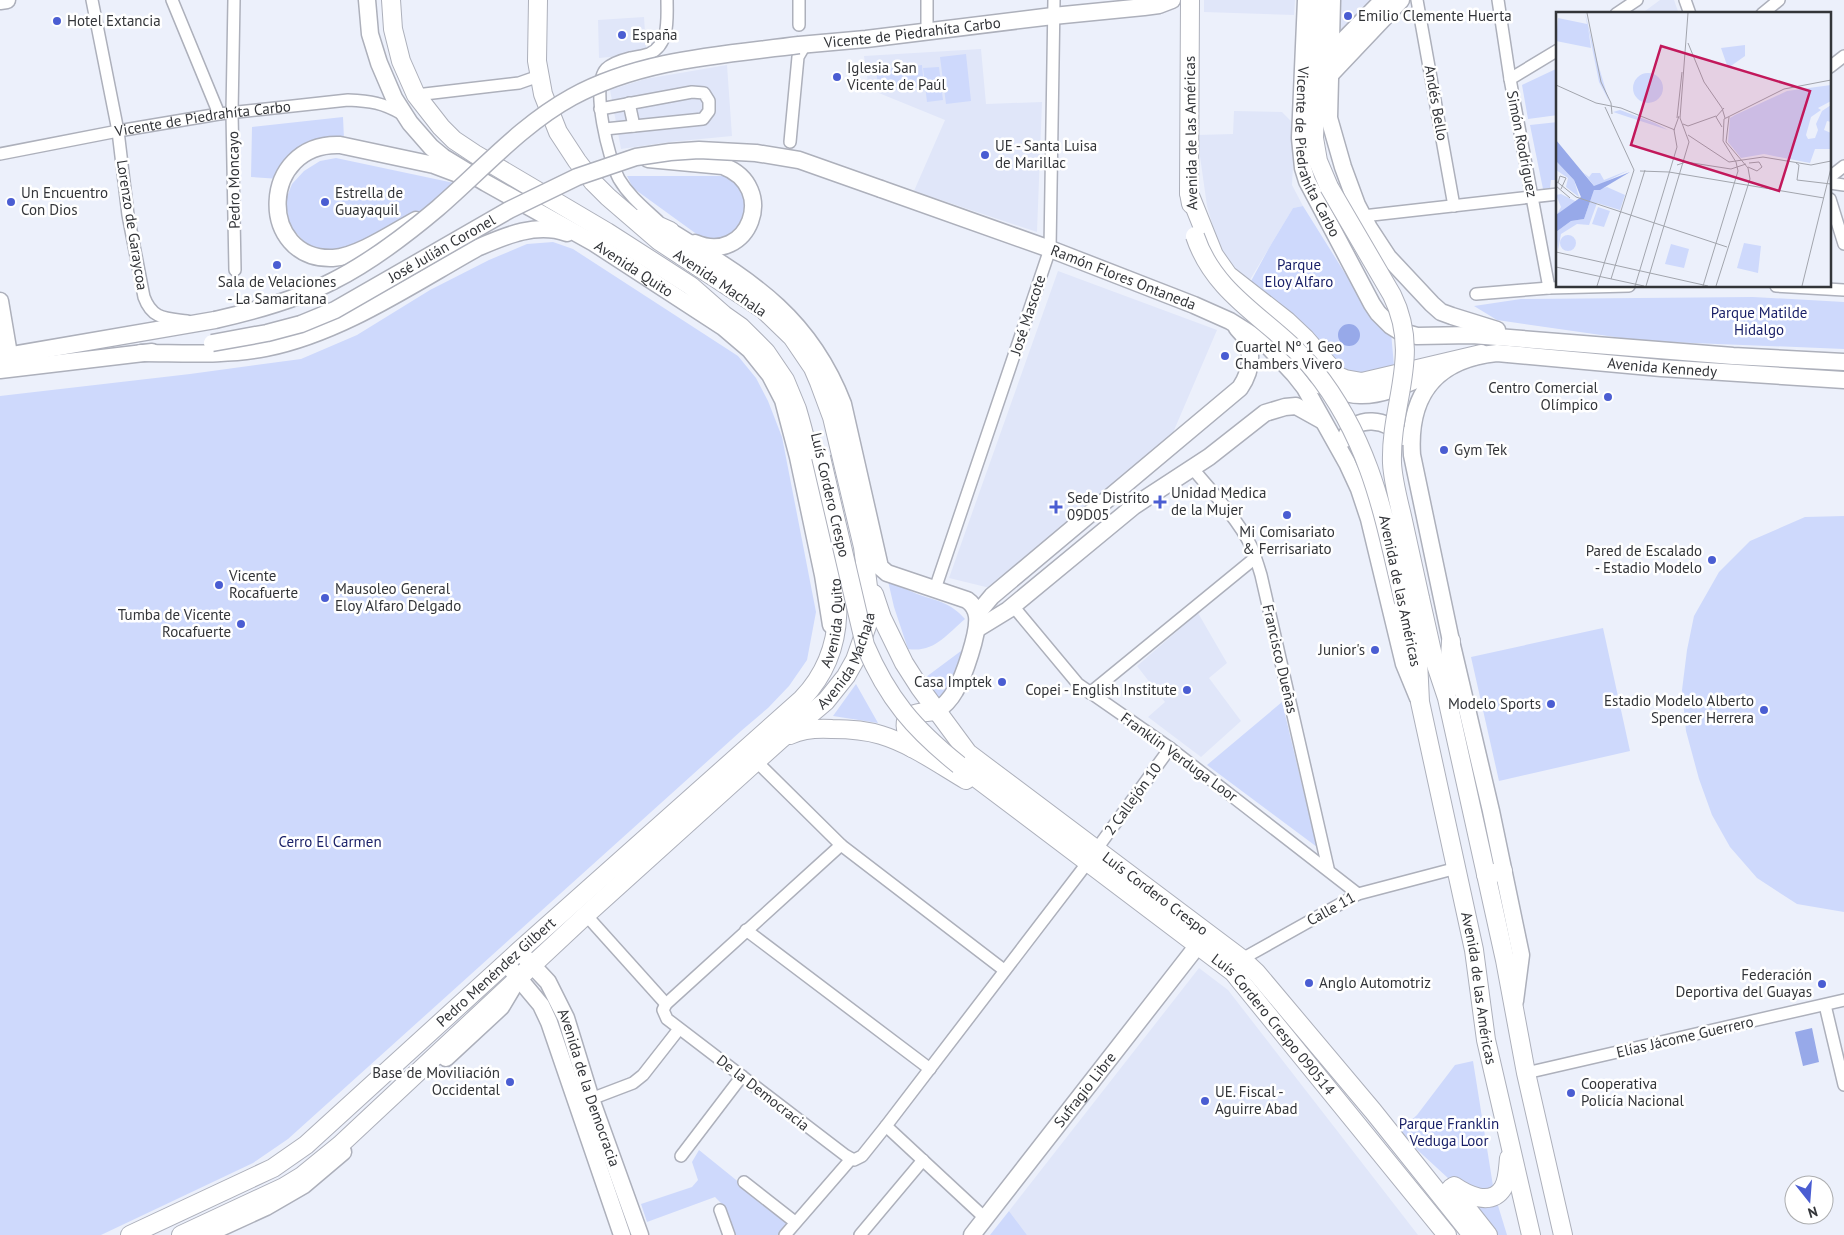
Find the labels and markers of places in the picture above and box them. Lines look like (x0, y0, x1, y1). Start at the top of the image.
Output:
place label: Emilio Clemente Huerta (1358, 6, 1512, 25)
marker: Emilio Clemente Huerta (1342, 10, 1354, 22)
place label: Hotel Extancia (67, 11, 161, 30)
marker: Hotel Extancia (51, 15, 63, 27)
place label: España (632, 25, 678, 44)
marker: España (616, 29, 628, 41)
place label: Iglesia San Vicente de Paúl (846, 58, 946, 94)
marker: Iglesia San Vicente de Paúl (831, 71, 843, 83)
place label: UE - Santa Luisa de Marillac (995, 136, 1097, 172)
marker: UE - Santa Luisa de Marillac (979, 149, 991, 161)
place label: Un Encuentro Con Dios (21, 183, 108, 219)
place label: Estrella de Guayaquil (335, 183, 403, 219)
marker: Un Encuentro Con Dios (5, 196, 17, 208)
marker: Estrella de Guayaquil (319, 196, 331, 208)
marker: Sala de Velaciones - La Samaritana (271, 259, 283, 271)
place label: Sala de Velaciones - La Samaritana (218, 272, 336, 308)
place label: Cuartel Nº 1 Geo Chambers Vivero (1235, 337, 1342, 373)
marker: Cuartel Nº 1 Geo Chambers Vivero (1219, 350, 1231, 362)
place label: Centro Comercial Olímpico (1488, 378, 1599, 414)
marker: Centro Comercial Olímpico (1602, 391, 1614, 403)
place label: Gym Tek (1454, 440, 1508, 459)
marker: Gym Tek (1438, 444, 1450, 456)
place label: Unidad Medica de la Mujer (1171, 483, 1266, 519)
place label: Sede Distrito 09D05 (1067, 488, 1150, 524)
marker: Unidad Medica de la Mujer (1153, 495, 1167, 509)
marker: Sede Distrito 09D05 (1049, 500, 1063, 514)
marker: Mi Comisariato & Ferrisariato (1281, 509, 1293, 521)
place label: Mi Comisariato & Ferrisariato (1239, 522, 1335, 558)
place label: Pared de Escalado - Estadio Modelo (1586, 541, 1702, 577)
marker: Pared de Escalado - Estadio Modelo (1706, 554, 1718, 566)
place label: Vicente Rocafuerte (228, 566, 298, 602)
marker: Vicente Rocafuerte (213, 579, 225, 591)
place label: Mausoleo General Eloy Alfaro Delgado (335, 579, 461, 615)
marker: Mausoleo General Eloy Alfaro Delgado (319, 592, 331, 604)
place label: Tumba de Vicente Rocafuerte (118, 605, 231, 641)
marker: Tumba de Vicente Rocafuerte (235, 618, 247, 630)
place label: Junior's (1318, 640, 1365, 659)
marker: Junior's (1369, 644, 1381, 656)
place label: Casa Imptek (914, 672, 993, 691)
marker: Casa Imptek (996, 676, 1008, 688)
place label: Copei - English Institute (1025, 680, 1177, 699)
marker: Copei - English Institute (1181, 684, 1193, 696)
place label: Estadio Modelo Alberto Spencer Herrera (1604, 691, 1754, 727)
place label: Modelo Sports (1448, 694, 1541, 713)
marker: Modelo Sports (1545, 698, 1557, 710)
marker: Estadio Modelo Alberto Spencer Herrera (1758, 704, 1770, 716)
place label: Federación Deportiva del Guayas (1676, 965, 1812, 1001)
place label: Anglo Automotriz (1319, 973, 1431, 992)
marker: Anglo Automotriz (1303, 977, 1315, 989)
marker: Federación Deportiva del Guayas (1816, 978, 1828, 990)
place label: Base de Moviliación Occidental (372, 1063, 501, 1099)
place label: Cooperativa Policía Nacional (1581, 1074, 1685, 1110)
marker: Base de Moviliación Occidental (504, 1076, 516, 1088)
place label: UE. Fiscal - Aguirre Abad (1215, 1082, 1297, 1118)
marker: Cooperativa Policía Nacional (1565, 1087, 1577, 1099)
marker: UE. Fiscal - Aguirre Abad (1199, 1095, 1211, 1107)

